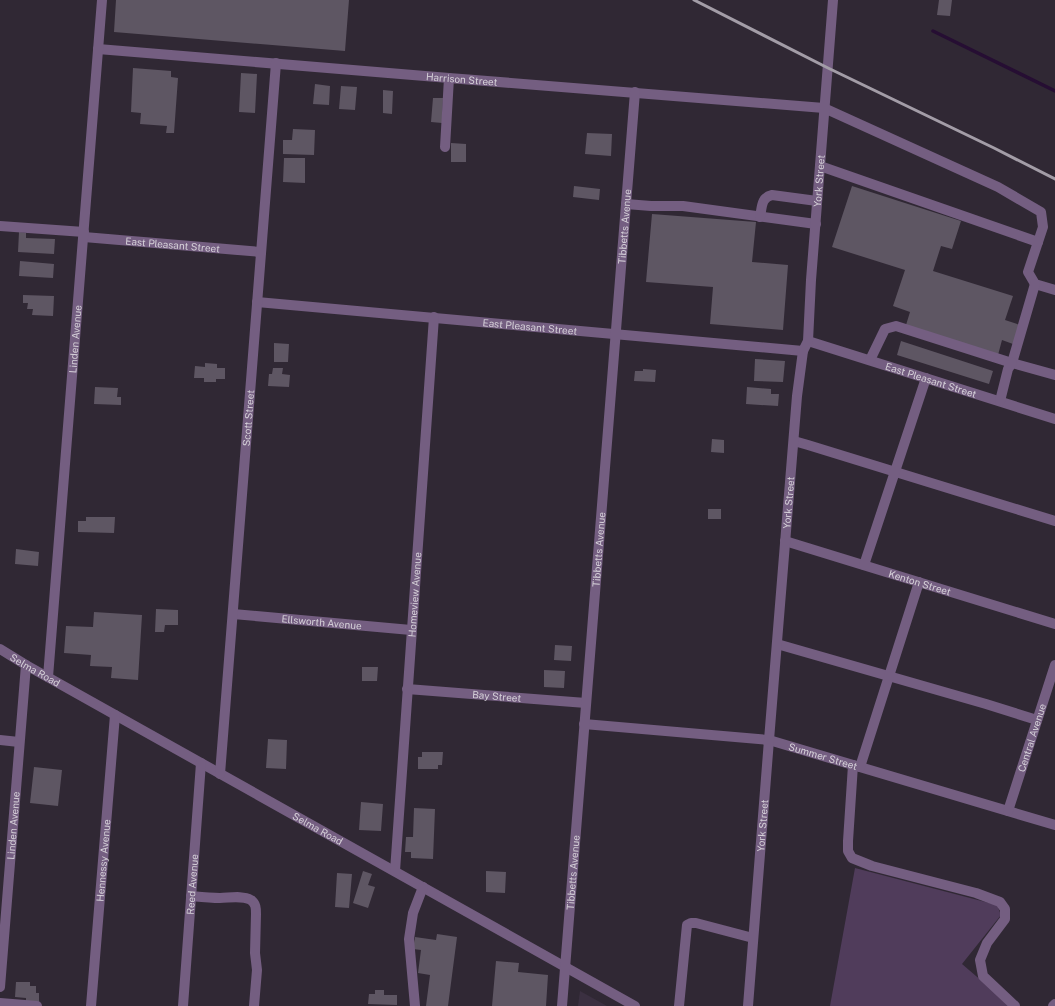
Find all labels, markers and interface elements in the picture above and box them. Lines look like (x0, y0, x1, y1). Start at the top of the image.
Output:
street label: Harrison Street (426, 70, 498, 88)
street label: York Street (811, 154, 827, 207)
street label: Tibbetts Avenue (615, 188, 633, 264)
street label: East Pleasant Street (125, 235, 221, 255)
street label: Linden Avenue (66, 304, 84, 374)
street label: East Pleasant Street (482, 316, 578, 337)
street label: East Pleasant Street (884, 360, 978, 400)
street label: Scott Street (240, 389, 256, 447)
street label: York Street (780, 476, 796, 529)
street label: Tibbetts Avenue (589, 511, 607, 587)
street label: Homeview Avenue (405, 551, 423, 638)
street label: Kenton Street (887, 567, 953, 598)
street label: Ellsworth Avenue (281, 612, 363, 632)
street label: Selma Road (8, 651, 62, 689)
street label: Bay Street (472, 688, 522, 704)
street label: Central Avenue (1015, 702, 1048, 773)
street label: Summer Street (787, 740, 859, 772)
street label: Linden Avenue (4, 791, 22, 860)
street label: York Street (754, 799, 770, 852)
street label: Selma Road (291, 810, 345, 847)
street label: Hennessy Avenue (94, 818, 112, 902)
street label: Tibbetts Avenue (564, 834, 582, 910)
street label: Reed Avenue (184, 853, 200, 915)

